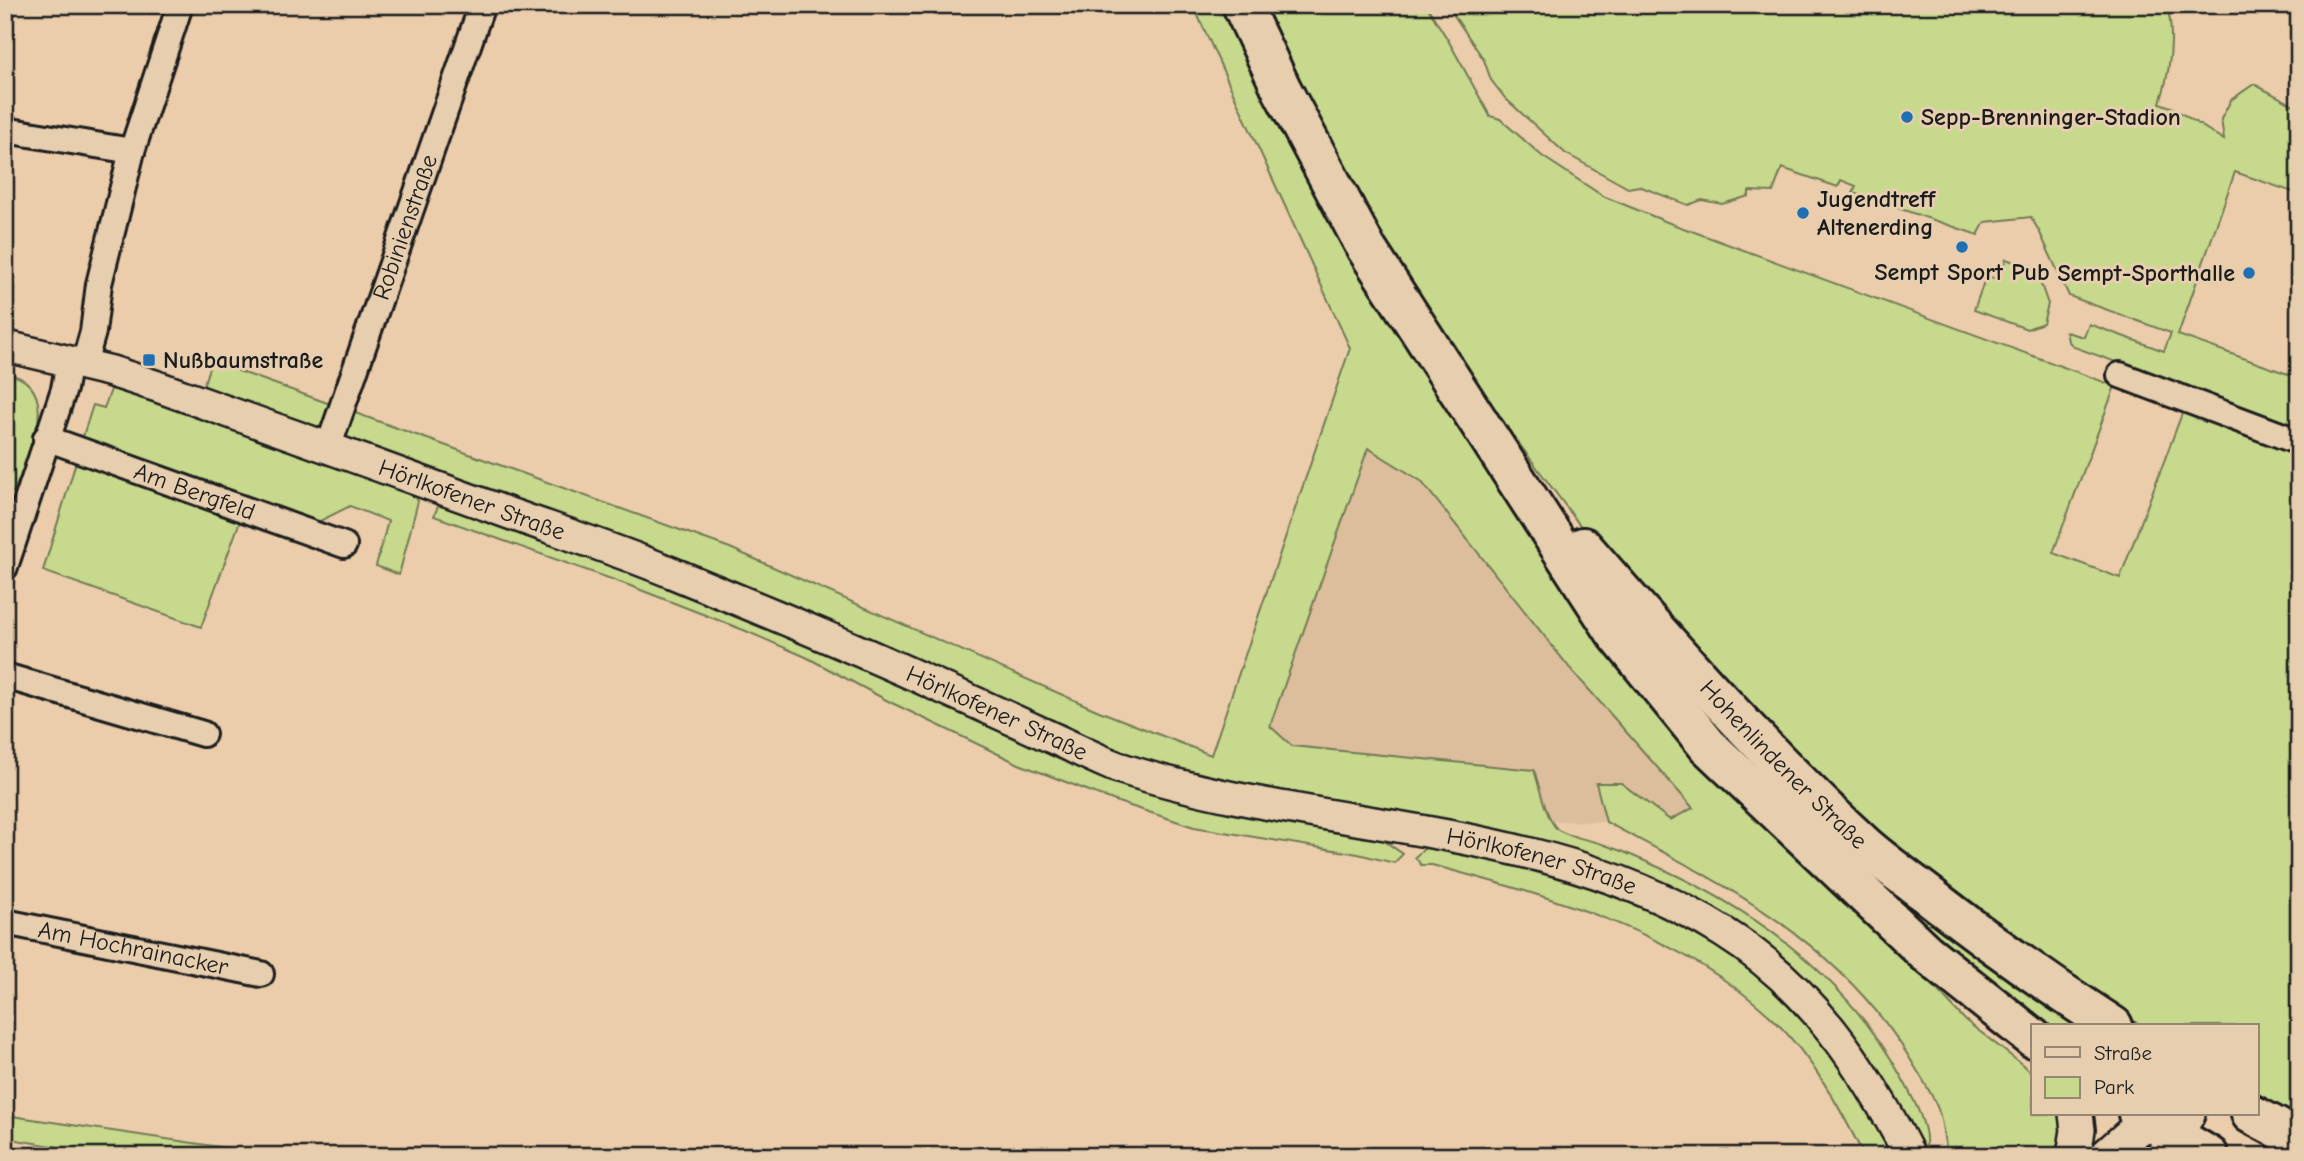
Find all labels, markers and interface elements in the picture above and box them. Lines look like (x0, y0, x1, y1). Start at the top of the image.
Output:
place label: Sepp-Brenninger-Stadion (1921, 103, 2181, 131)
marker: Sepp-Brenninger-Stadion (1899, 109, 1915, 125)
street label: Robinienstraße (367, 151, 443, 303)
place label: Jugendtreff Altenerding (1817, 185, 1937, 241)
marker: Jugendtreff Altenerding (1795, 205, 1811, 221)
marker: Sempt Sport Pub (1954, 239, 1970, 255)
place label: Sempt Sport Pub (1874, 258, 2050, 286)
place label: Sempt-Sporthalle (2057, 259, 2235, 287)
marker: Sempt-Sporthalle (2241, 265, 2257, 281)
place label: Nußbaumstraße (163, 346, 323, 374)
marker: Nußbaumstraße (141, 352, 157, 368)
street label: Hörlkofener Straße (375, 453, 569, 546)
street label: Am Bergfeld (130, 457, 259, 526)
street label: Hörlkofener Straße (902, 659, 1092, 766)
street label: Hohenlindener Straße (1694, 674, 1873, 855)
street label: Hörlkofener Straße (1444, 822, 1641, 901)
street label: Am Hochrainacker (36, 915, 231, 981)
legend (2031, 1024, 2258, 1116)
text: Straße (2094, 1041, 2152, 1065)
text: Park (2094, 1075, 2134, 1099)

